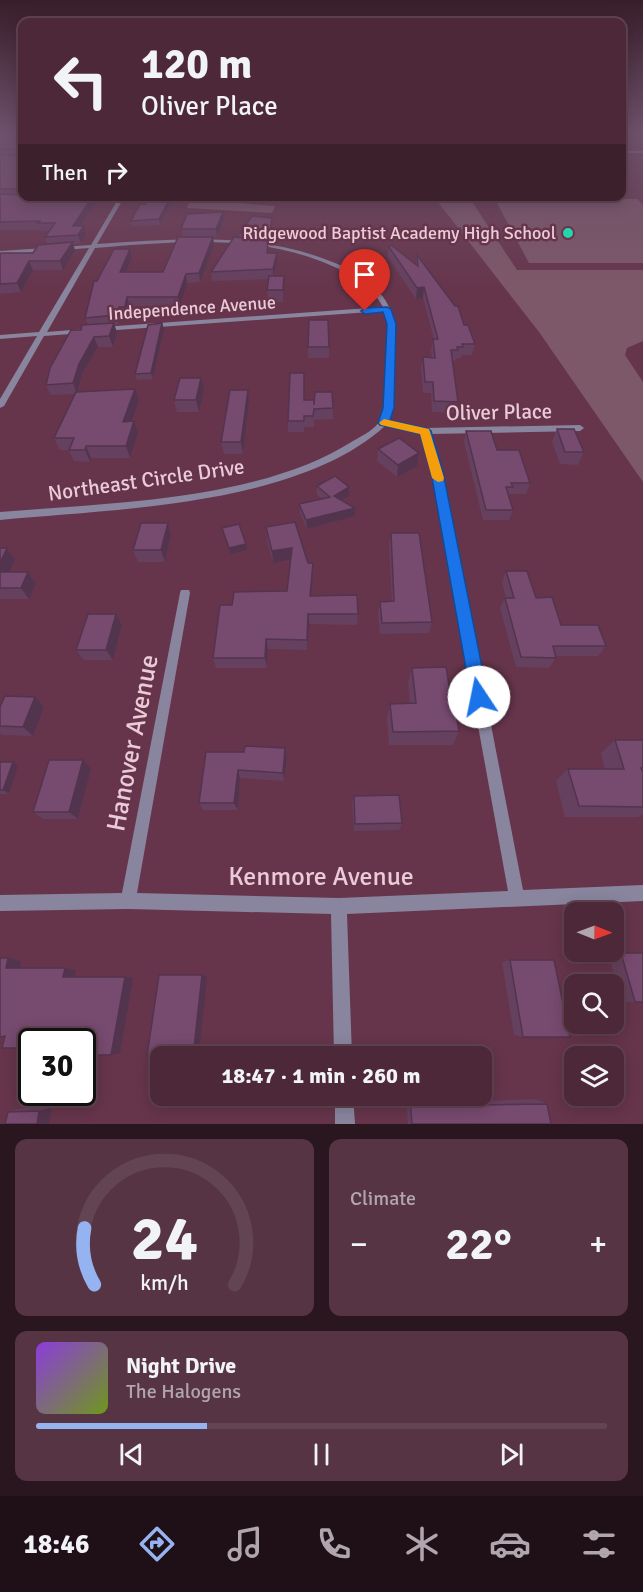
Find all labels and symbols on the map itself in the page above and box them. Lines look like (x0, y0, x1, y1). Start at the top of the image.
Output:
place label: Ridgewood Baptist Academy High School (243, 222, 556, 244)
marker: Ridgewood Baptist Academy High School (561, 226, 575, 240)
pin (339, 249, 390, 311)
street label: Independence Avenue (107, 291, 277, 325)
street label: Oliver Place (446, 398, 552, 426)
street label: Northeast Circle Drive (46, 453, 246, 507)
street label: Hanover Avenue (100, 652, 166, 834)
position arrow (447, 665, 511, 729)
street label: Kenmore Avenue (228, 861, 414, 893)
north arrow (564, 902, 624, 962)
speed limit sign: 30 (18, 1028, 96, 1106)

